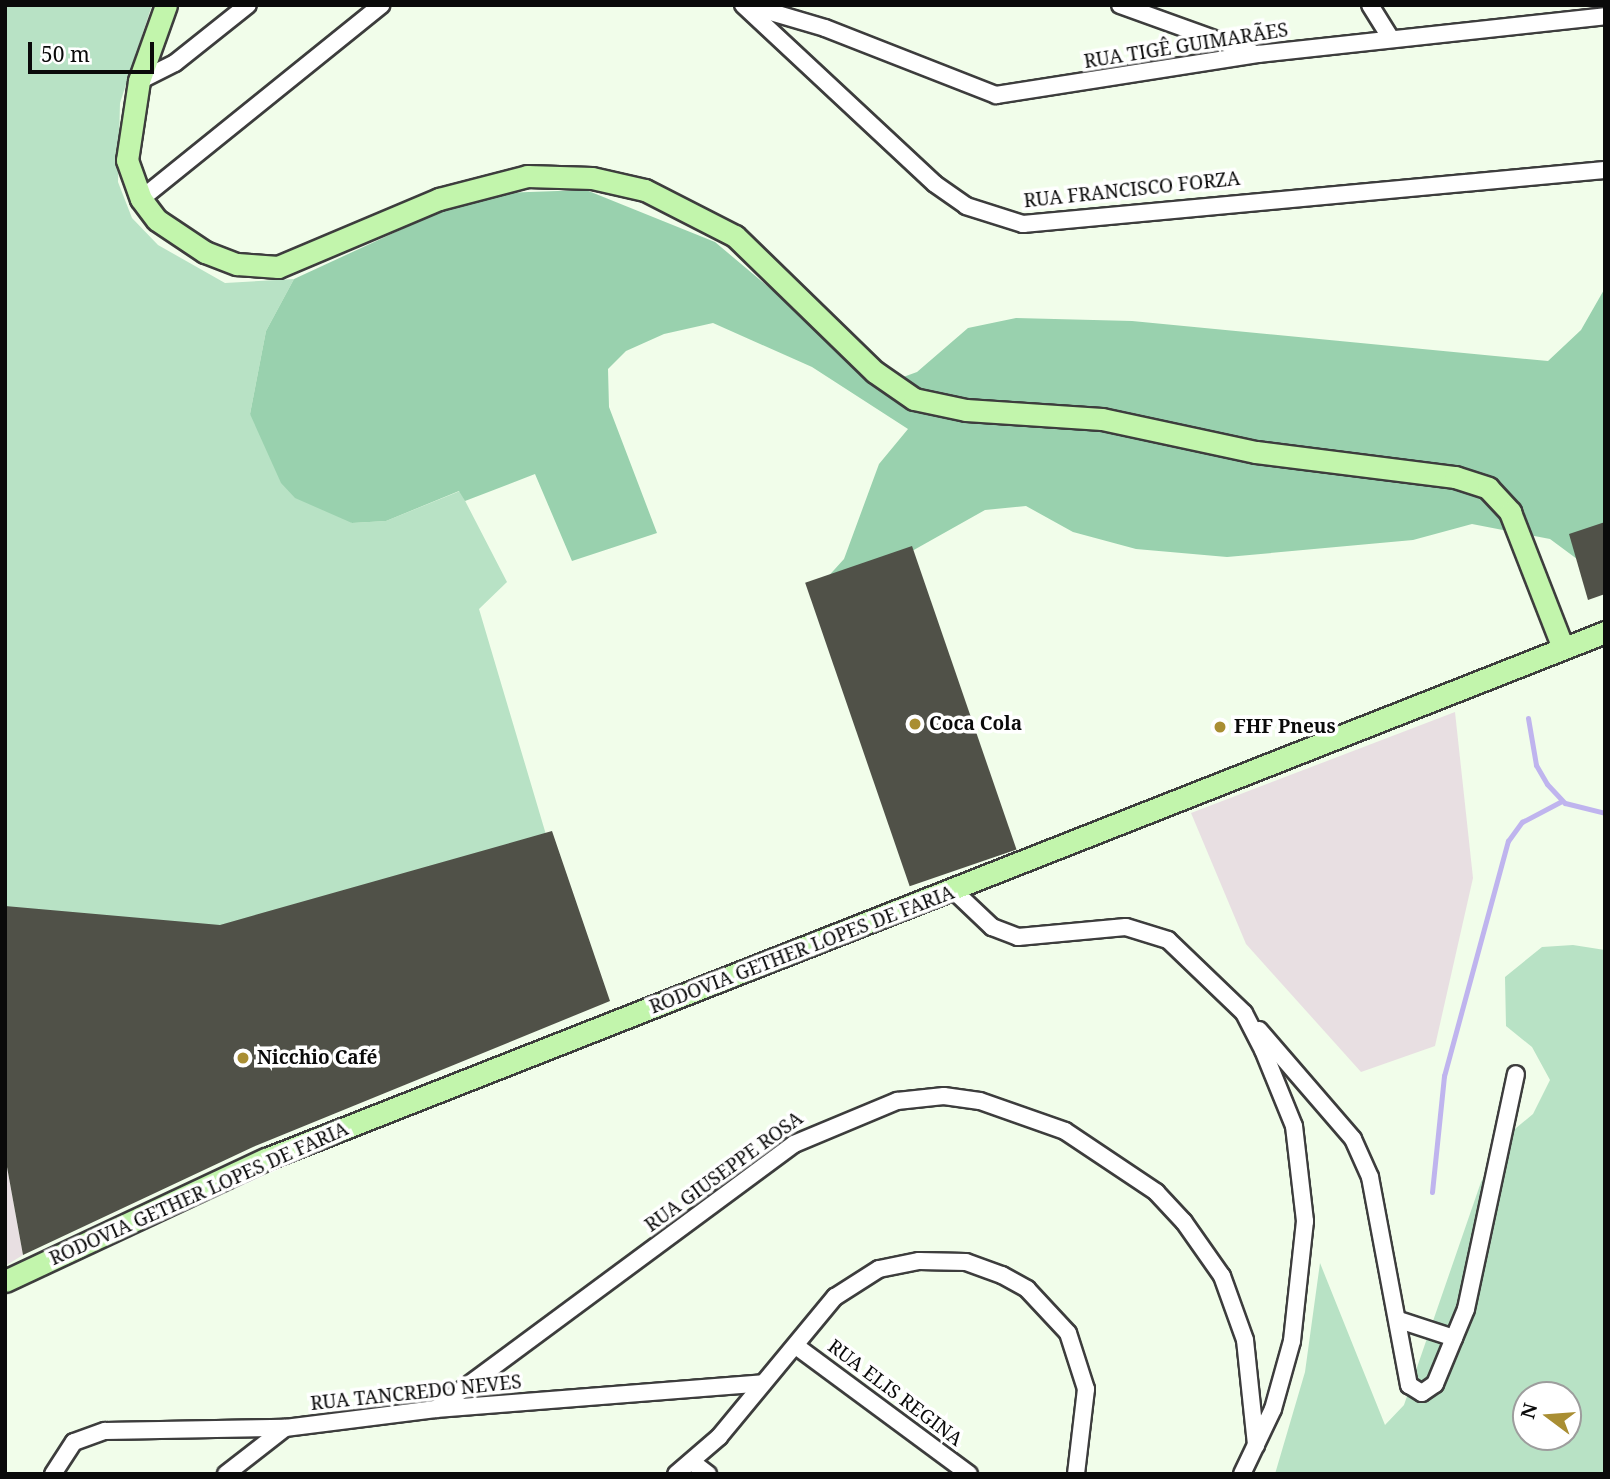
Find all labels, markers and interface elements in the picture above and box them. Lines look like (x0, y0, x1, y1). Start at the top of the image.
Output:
street label: RUA TIGÊ GUIMARÃES (1082, 19, 1290, 73)
scale bar (32, 28, 158, 72)
text: 50 m (41, 40, 90, 68)
street label: RUA FRANCISCO FORZA (1023, 167, 1241, 213)
place label: Coca Cola (929, 713, 1022, 735)
marker: Coca Cola (907, 716, 923, 732)
place label: FHF Pneus (1234, 716, 1336, 738)
marker: FHF Pneus (1212, 719, 1228, 735)
street label: RODOVIA GETHER LOPES DE FARIA (646, 881, 958, 1019)
place label: Nicchio Café (257, 1047, 377, 1069)
marker: Nicchio Café (235, 1050, 251, 1066)
street label: RUA GIUSEPPE ROSA (641, 1107, 807, 1237)
street label: RODOVIA GETHER LOPES DE FARIA (46, 1118, 352, 1270)
street label: RUA ELIS REGINA (823, 1335, 967, 1451)
street label: RUA TANCREDO NEVES (309, 1371, 523, 1415)
north arrow (1512, 1381, 1582, 1451)
text: N (1514, 1400, 1543, 1422)

